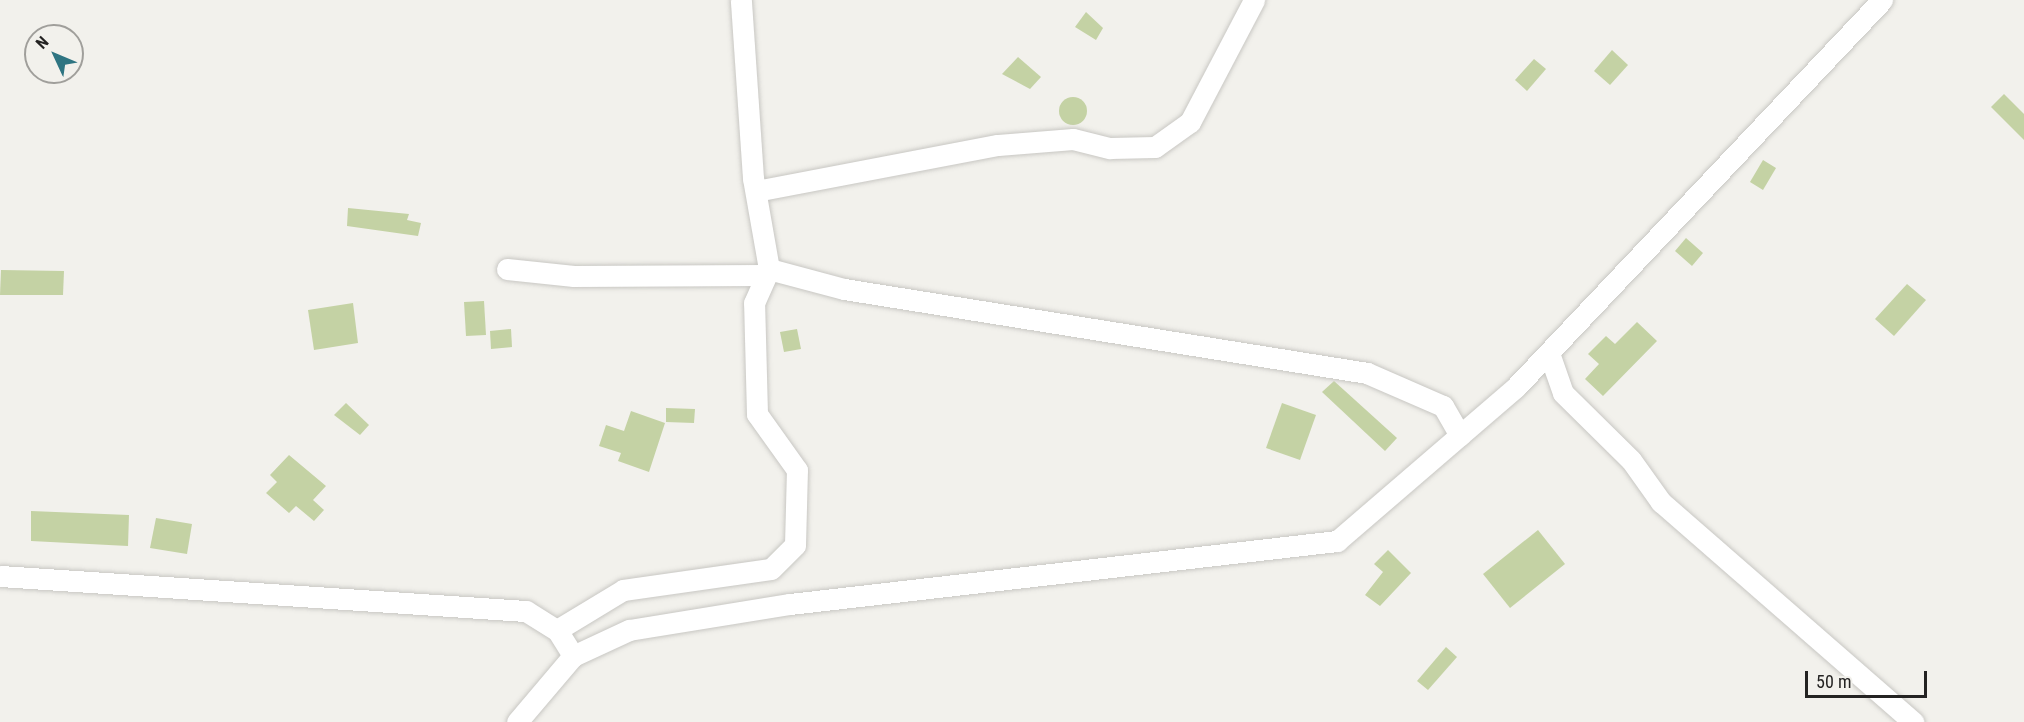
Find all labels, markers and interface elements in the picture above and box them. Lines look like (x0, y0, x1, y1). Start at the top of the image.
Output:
north arrow (24, 24, 84, 84)
text: N (32, 32, 52, 53)
scale bar (1808, 659, 1930, 697)
text: 50 m (1816, 671, 1851, 692)

